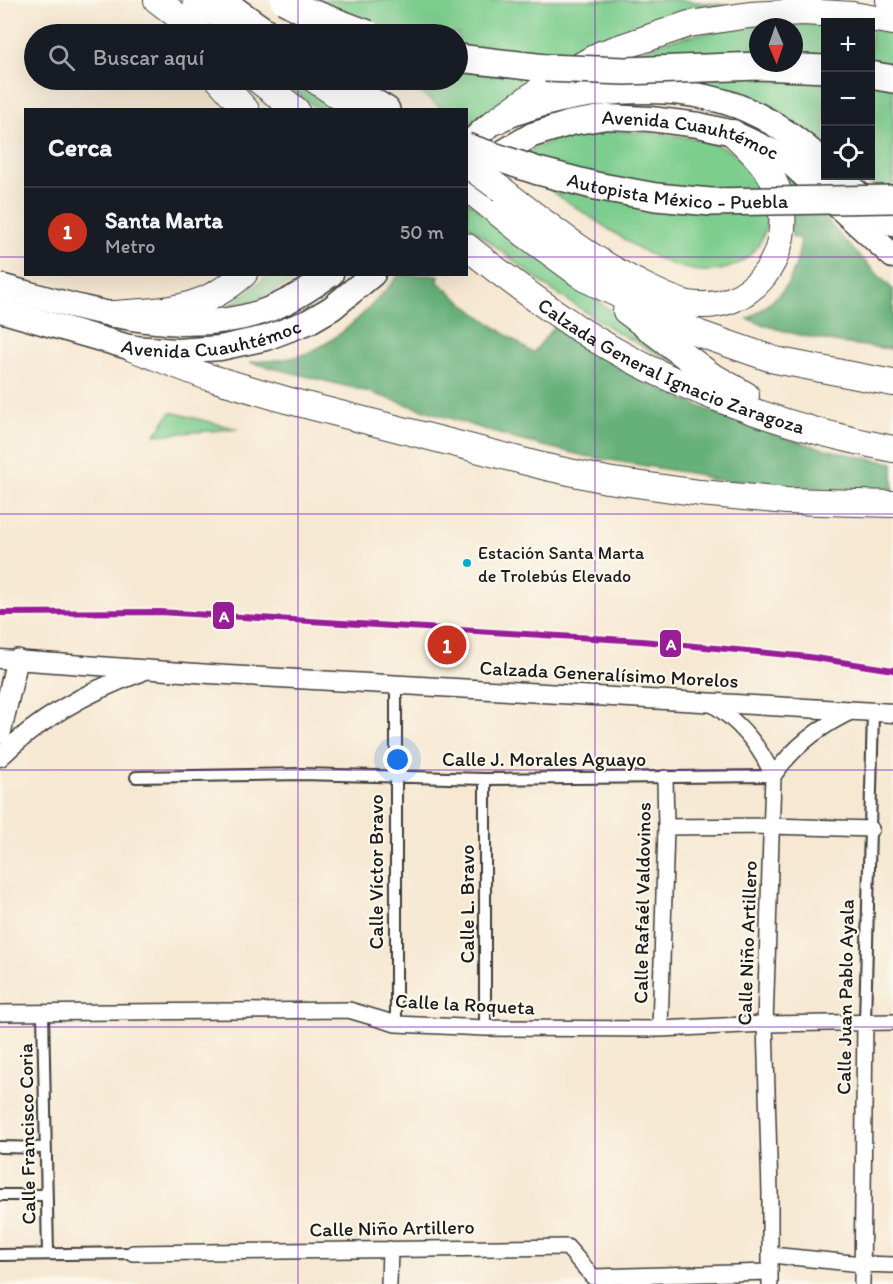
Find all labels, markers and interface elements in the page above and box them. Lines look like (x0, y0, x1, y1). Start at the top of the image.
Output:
north arrow (749, 18, 803, 72)
map controls (821, 18, 875, 180)
button: + (821, 18, 875, 72)
search box (24, 24, 468, 90)
icon: search (45, 41, 78, 74)
text: Buscar aquí (93, 44, 204, 71)
button: − (821, 72, 875, 126)
street label: Avenida Cuauhtémoc (601, 105, 783, 165)
button: locate (821, 126, 875, 180)
text: Cerca (48, 131, 112, 163)
street label: Autopista México - Puebla (565, 167, 789, 214)
text: Santa Marta (105, 207, 223, 234)
text: 1 (63, 220, 72, 244)
text: 50 m (400, 220, 444, 244)
text: Metro (105, 234, 155, 258)
street label: Calzada General Ignacio Zaragoza (533, 292, 808, 439)
street label: Avenida Cuauhtémoc (119, 314, 304, 363)
place label: Estación Santa Marta de Trolebús Elevado (478, 542, 645, 587)
marker: Estación Santa Marta de Trolebús Elevado (461, 557, 473, 569)
line badge: A (212, 601, 235, 630)
text: A (218, 607, 230, 626)
pin: 1 (428, 622, 466, 668)
line badge: A (659, 629, 682, 658)
text: A (665, 635, 677, 654)
street label: Calzada Generalísimo Morelos (479, 655, 739, 693)
your location (383, 745, 412, 774)
street label: Calle J. Morales Aguayo (442, 747, 646, 771)
street label: Calle Víctor Bravo (364, 794, 388, 950)
street label: Calle Rafaél Valdovinos (628, 802, 656, 1004)
street label: Calle L. Bravo (455, 845, 479, 964)
street label: Calle Niño Artillero (732, 860, 762, 1026)
street label: Calle Juan Pablo Ayala (831, 899, 859, 1095)
street label: Calle la Roqueta (394, 988, 536, 1020)
street label: Calle Francisco Coria (13, 1043, 41, 1225)
street label: Calle Niño Artillero (309, 1215, 475, 1241)

